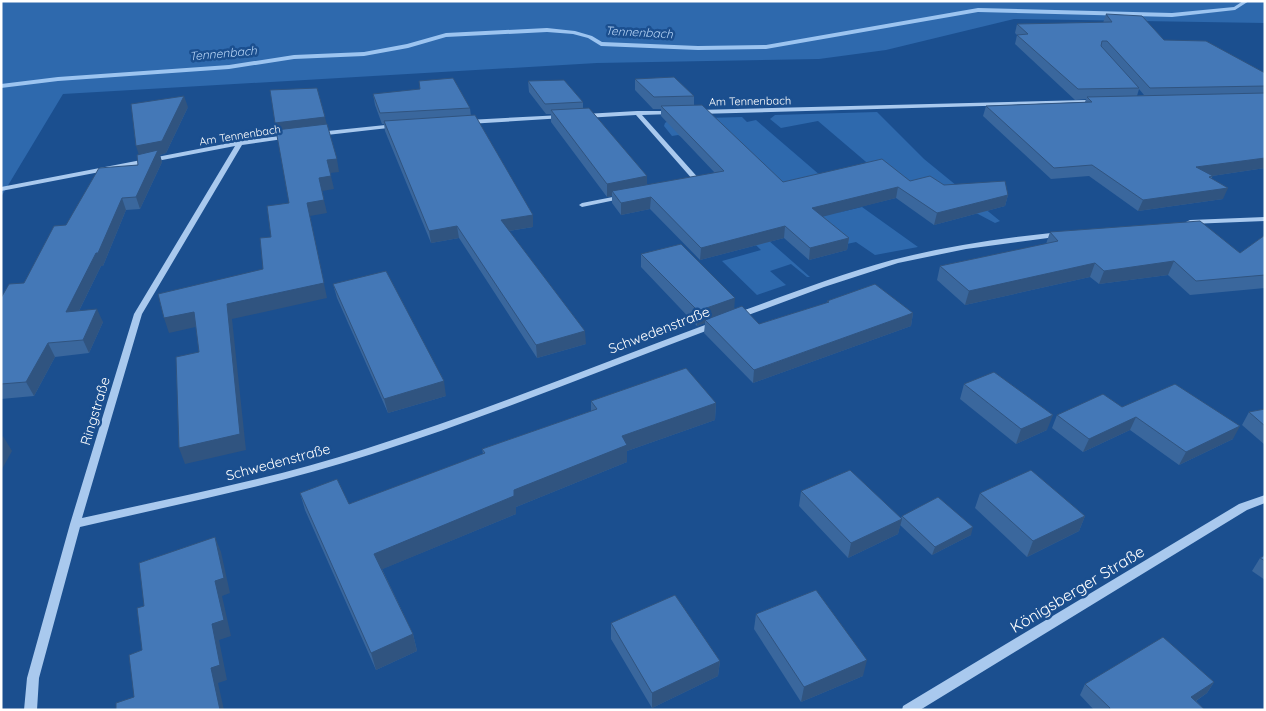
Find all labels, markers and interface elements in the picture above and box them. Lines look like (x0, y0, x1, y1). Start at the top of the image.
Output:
water label: Tennenbach (605, 23, 673, 41)
water label: Tennenbach (189, 43, 258, 63)
street label: Am Tennenbach (709, 93, 791, 109)
street label: Am Tennenbach (198, 122, 282, 148)
street label: Schwedenstraße (606, 302, 712, 358)
street label: Ringstraße (76, 375, 114, 447)
street label: Schwedenstraße (224, 439, 332, 485)
street label: Königsberger Straße (1006, 541, 1148, 637)

